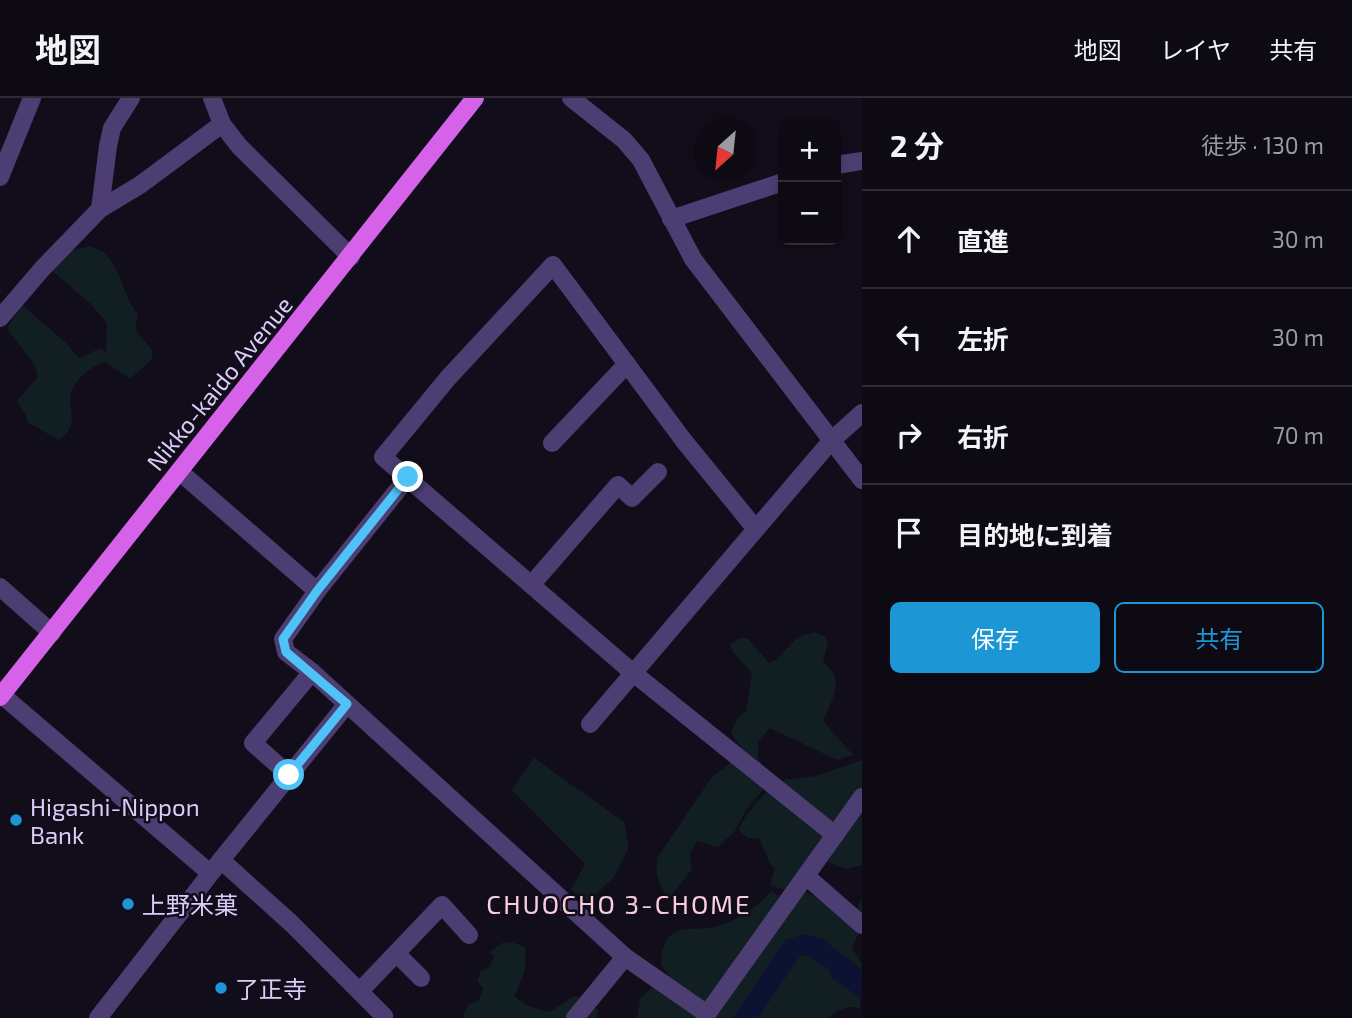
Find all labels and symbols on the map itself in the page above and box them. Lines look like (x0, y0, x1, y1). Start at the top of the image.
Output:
north arrow (694, 119, 757, 182)
street label: Nikko-kaido Avenue (140, 290, 298, 476)
route end (392, 461, 423, 492)
route start (273, 759, 304, 790)
place label: Higashi-Nippon Bank (30, 792, 200, 849)
marker: Higashi-Nippon Bank (8, 812, 24, 828)
district label: CHUOCHO 3-CHOME (486, 888, 752, 919)
place label: 上野米菓 (142, 890, 238, 919)
marker: 上野米菓 (120, 896, 136, 912)
place label: 了正寺 (235, 974, 307, 1003)
marker: 了正寺 (213, 980, 229, 996)

